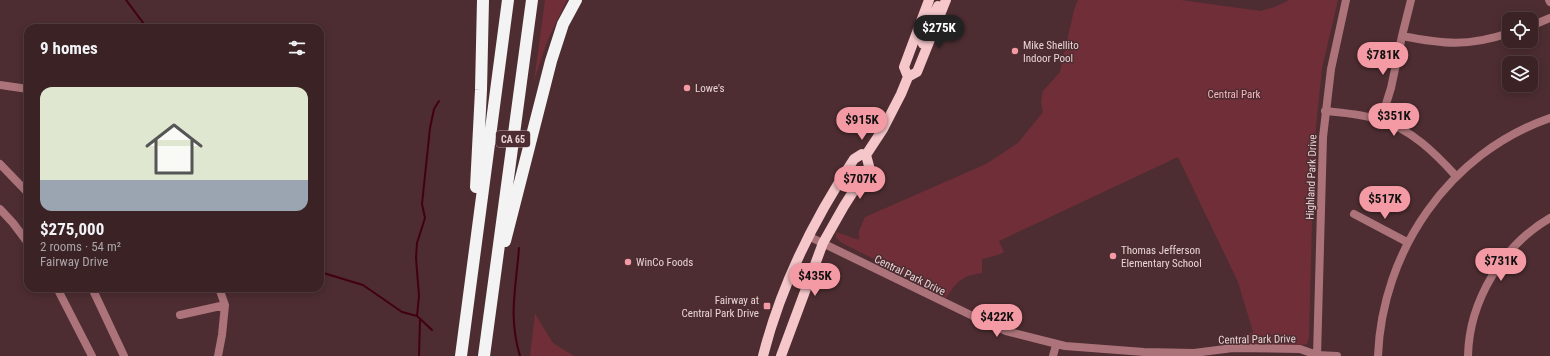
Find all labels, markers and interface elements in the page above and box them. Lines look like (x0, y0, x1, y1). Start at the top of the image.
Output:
map controls (1502, 12, 1538, 92)
button: locate (1502, 12, 1538, 48)
pin: $275K (911, 15, 967, 49)
text: $275K (922, 20, 956, 35)
icon: filters (286, 37, 308, 59)
text: 9 homes (40, 38, 98, 58)
place label: Mike Shellito Indoor Pool (1023, 39, 1079, 65)
pin: $781K (1355, 42, 1411, 76)
marker: Mike Shellito Indoor Pool (1010, 46, 1020, 56)
text: $781K (1366, 47, 1400, 62)
button: layers (1502, 56, 1538, 92)
place label: Lowe's (695, 82, 725, 95)
marker: Lowe's (682, 83, 692, 93)
park label: Central Park (1207, 88, 1261, 101)
pin: $351K (1366, 103, 1422, 137)
pin: $915K (834, 107, 890, 141)
text: $351K (1377, 108, 1411, 123)
text: $915K (845, 112, 879, 127)
icon: home (138, 113, 210, 185)
road number: CA 65 (496, 131, 530, 147)
street label: Highland Park Drive (1304, 134, 1319, 220)
pin: $707K (832, 166, 888, 200)
text: $707K (843, 171, 877, 186)
pin: $517K (1357, 186, 1413, 220)
text: $517K (1368, 191, 1402, 206)
text: $275,000 (40, 219, 104, 239)
text: 2 rooms · 54 m² (40, 239, 121, 254)
place label: Thomas Jefferson Elementary School (1121, 244, 1202, 270)
pin: $731K (1473, 248, 1529, 282)
marker: Thomas Jefferson Elementary School (1108, 251, 1118, 261)
street label: Central Park Drive (872, 253, 947, 298)
text: $731K (1484, 253, 1518, 268)
text: Fairway Drive (40, 254, 108, 269)
place label: WinCo Foods (636, 256, 693, 269)
marker: WinCo Foods (623, 257, 633, 267)
pin: $435K (787, 263, 843, 297)
text: $435K (798, 268, 832, 283)
place label: Fairway at Central Park Drive (681, 294, 759, 320)
marker: Fairway at Central Park Drive (762, 301, 772, 311)
pin: $422K (969, 304, 1025, 338)
text: $422K (980, 309, 1014, 324)
street label: Central Park Drive (1218, 332, 1296, 347)

